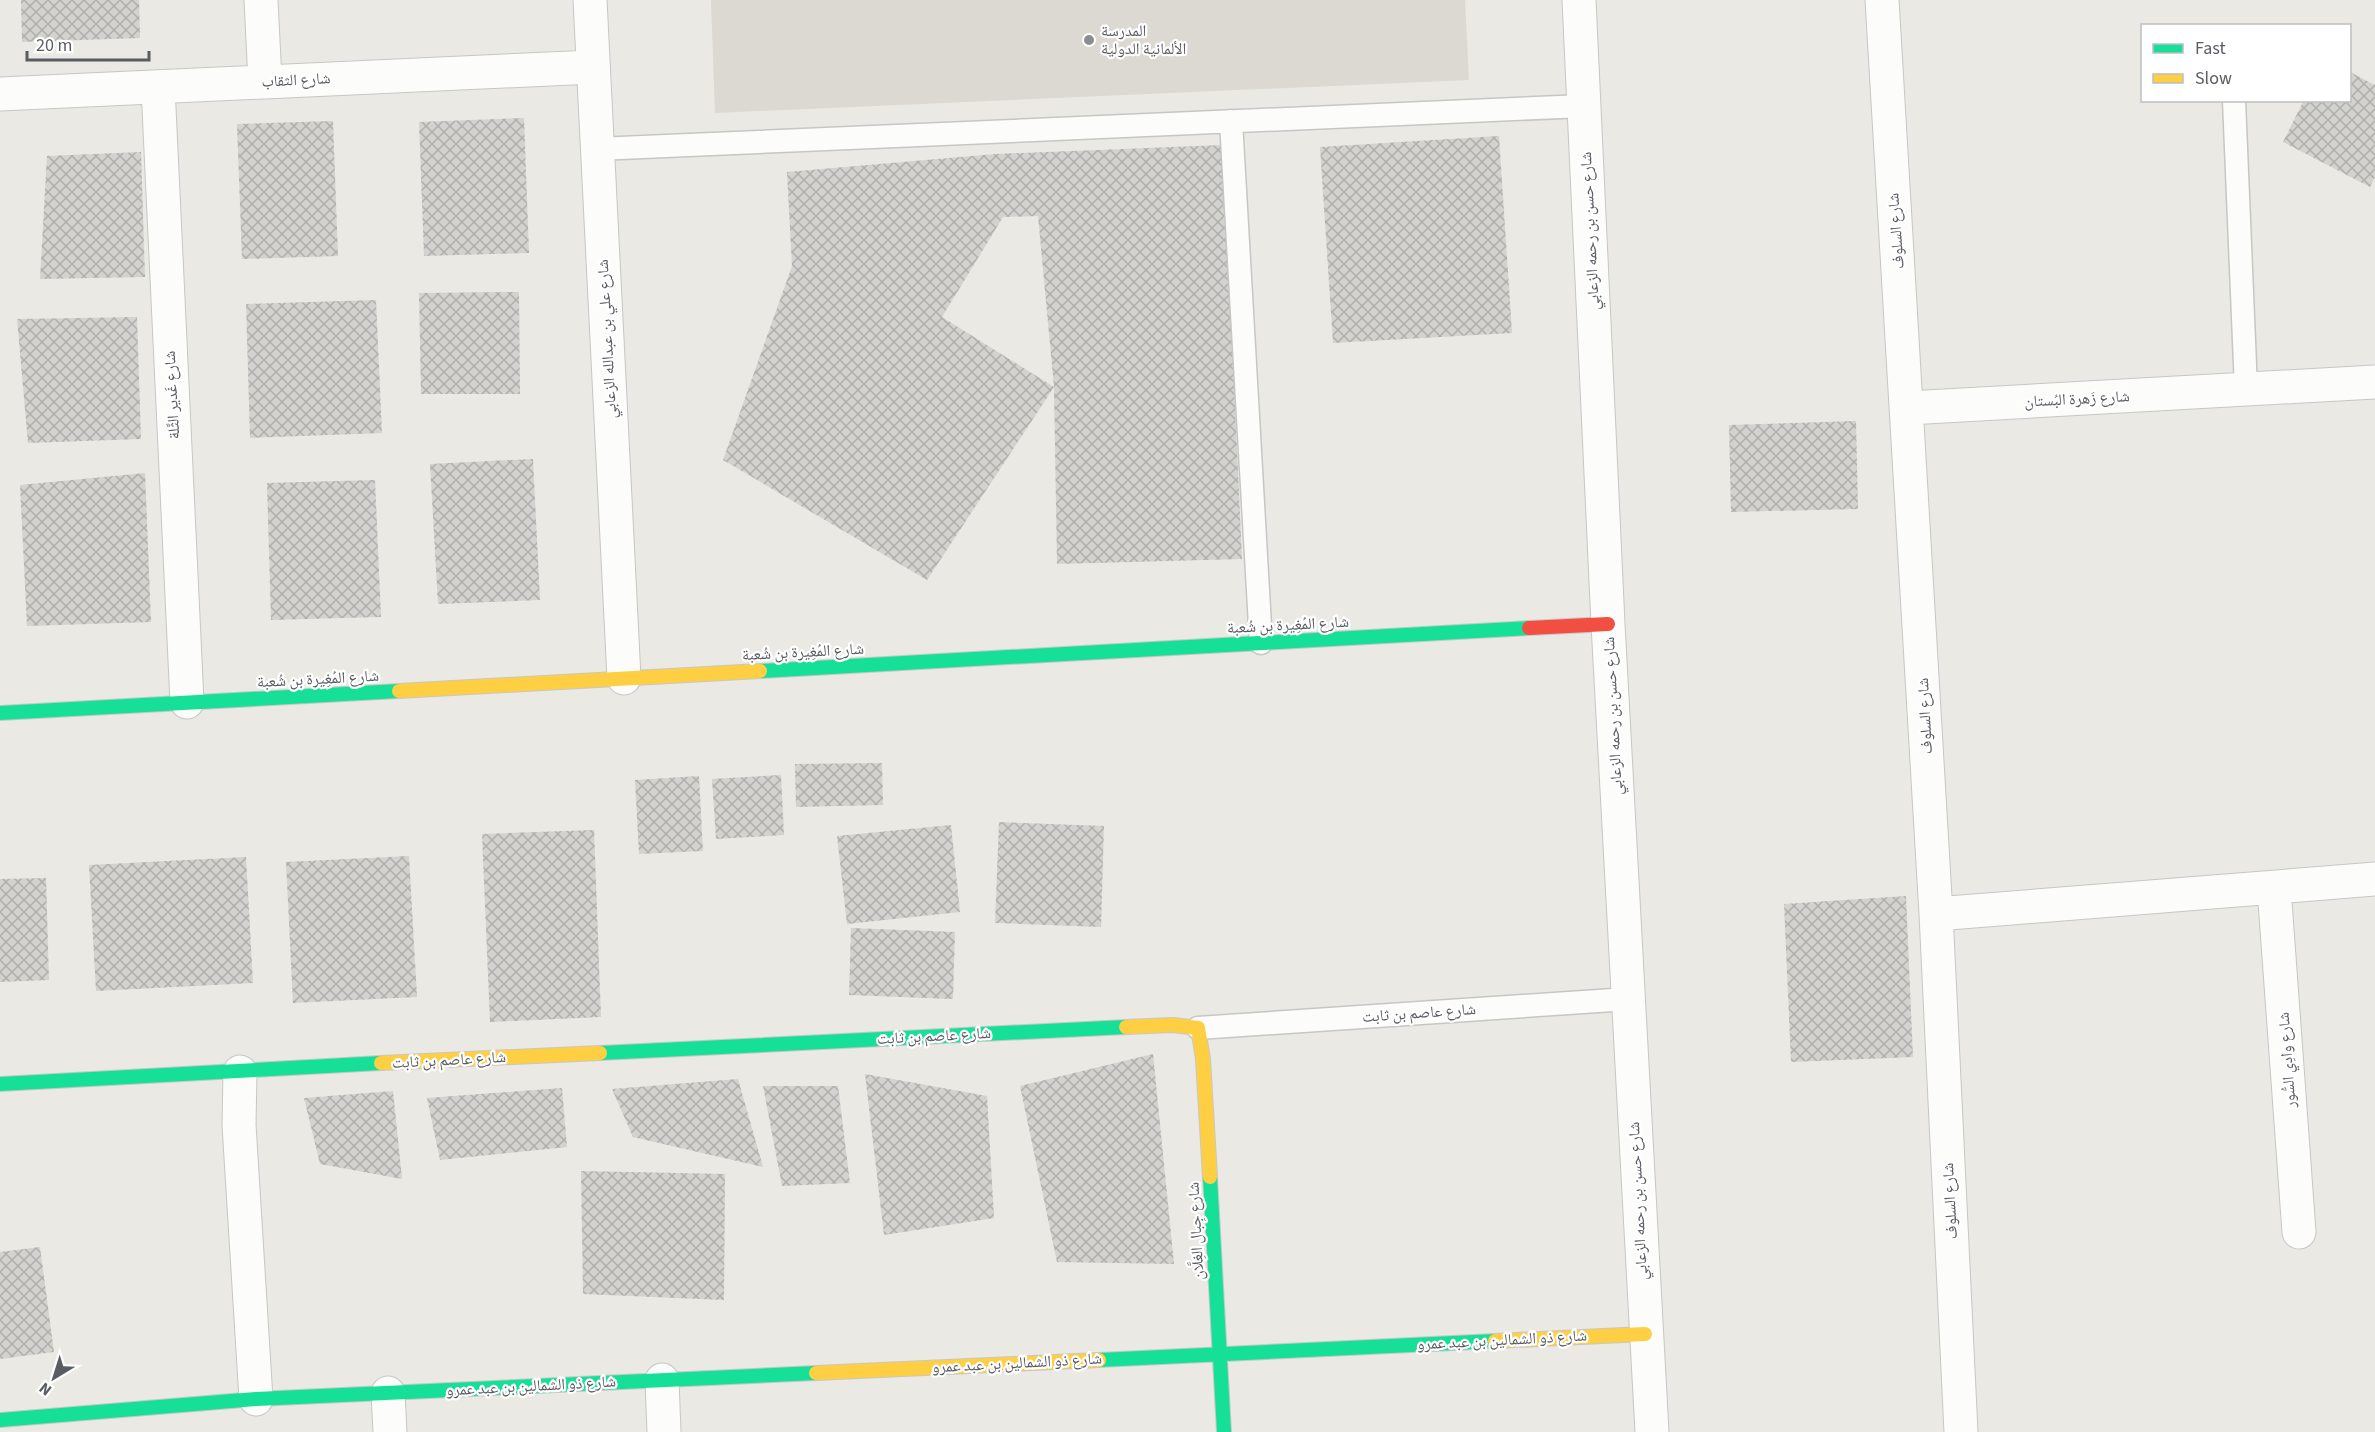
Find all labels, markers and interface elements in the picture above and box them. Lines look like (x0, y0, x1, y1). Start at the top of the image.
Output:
place label: المدرسة الألمانية الدولية (1101, 20, 1186, 60)
scale bar (27, 24, 148, 62)
legend (2141, 24, 2351, 102)
text: 20 m (36, 33, 72, 58)
marker: المدرسة الألمانية الدولية (1082, 33, 1096, 47)
text: Fast (2195, 36, 2226, 61)
text: Slow (2195, 66, 2232, 91)
street label: شارع الثقاب (261, 67, 331, 93)
street label: شارع حسن بن رحمه الزعابي (1575, 151, 1606, 311)
street label: شارع السلوف (1882, 192, 1910, 270)
street label: شارع علي بن عبدالله الزعابي (592, 259, 623, 419)
street label: شارع غَدير الثَّلة (159, 350, 185, 440)
street label: شارع زَهرة البُستان (2024, 385, 2130, 413)
street label: شارع المُغِيرة بن شُعبة (1226, 611, 1350, 639)
street label: شارع حسن بن رحمه الزعابي (1598, 636, 1629, 796)
street label: شارع المُغِيرة بن شُعبة (741, 638, 865, 666)
street label: شارع المُغِيرة بن شُعبة (256, 665, 380, 693)
street label: شارع السلوف (1912, 677, 1938, 755)
street label: شارع عاصم بن ثابت (1361, 998, 1477, 1028)
street label: شارع وادِي السُّور (2273, 1011, 2302, 1110)
street label: شارع عاصم بن ثابت (877, 1022, 991, 1050)
street label: شارع عاصم بن ثابت (392, 1046, 506, 1074)
street label: شارع حسن بن رحمه الزعابي (1623, 1121, 1654, 1281)
street label: شارع السلوف (1937, 1162, 1963, 1240)
street label: شارع جِبال الغِلَّان (1182, 1181, 1210, 1281)
street label: شارع ذو الشمالين بن عبد عمرو (1416, 1325, 1588, 1355)
north arrow (24, 1348, 84, 1408)
street label: شارع ذو الشمالين بن عبد عمرو (931, 1348, 1103, 1378)
street label: شارع ذو الشمالين بن عبد عمرو (445, 1371, 617, 1401)
text: N (34, 1377, 56, 1401)

